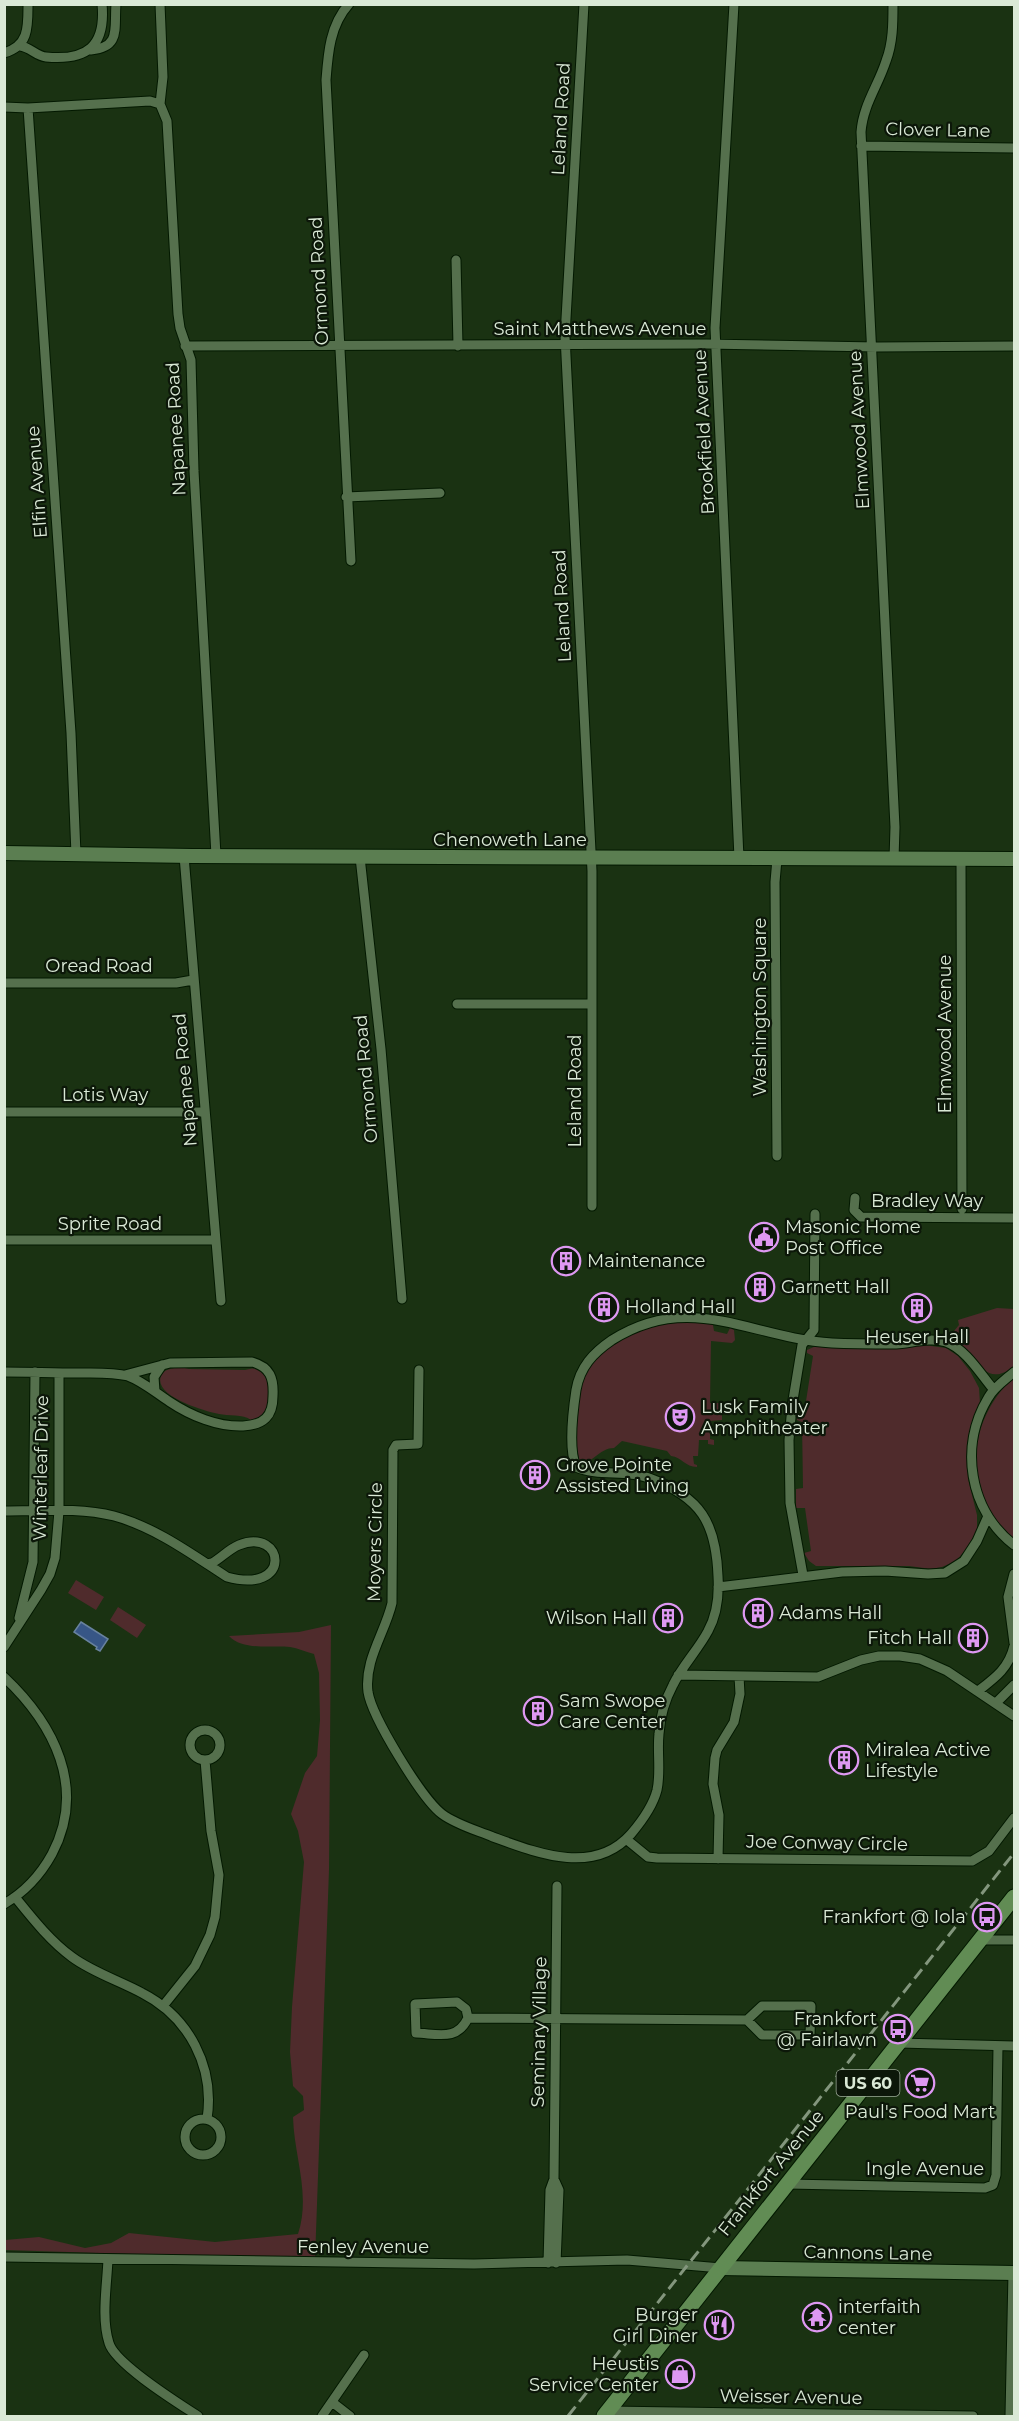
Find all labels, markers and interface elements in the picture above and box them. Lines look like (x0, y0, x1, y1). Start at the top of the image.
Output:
street label: Leland Road (547, 62, 575, 176)
street label: Clover Lane (885, 118, 991, 142)
street label: Ormond Road (305, 216, 333, 346)
street label: Saint Matthews Avenue (494, 318, 707, 340)
street label: Brookfield Avenue (689, 349, 719, 515)
street label: Elmwood Avenue (844, 350, 874, 510)
street label: Napanee Road (162, 362, 190, 496)
street label: Elfin Avenue (22, 425, 52, 539)
street label: Leland Road (548, 549, 576, 663)
street label: Chenoweth Lane (433, 829, 587, 851)
street label: Washington Square (749, 917, 771, 1096)
street label: Elmwood Avenue (934, 954, 956, 1113)
street label: Oread Road (45, 955, 153, 977)
street label: Napanee Road (168, 1012, 202, 1148)
street label: Ormond Road (349, 1014, 383, 1144)
street label: Leland Road (564, 1035, 586, 1147)
street label: Lotis Way (62, 1084, 148, 1106)
street label: Bradley Way (871, 1190, 983, 1212)
street label: Sprite Road (58, 1213, 162, 1235)
place label: Masonic Home Post Office (785, 1216, 921, 1259)
public building icon: Masonic Home Post Office (748, 1221, 780, 1253)
building icon: Maintenance (550, 1245, 582, 1277)
place label: Maintenance (587, 1250, 706, 1272)
building icon: Garnett Hall (744, 1271, 776, 1303)
place label: Garnett Hall (781, 1276, 890, 1298)
building icon: Holland Hall (588, 1291, 620, 1323)
building icon: Heuser Hall (901, 1292, 933, 1324)
place label: Holland Hall (625, 1296, 735, 1318)
place label: Heuser Hall (865, 1326, 969, 1348)
street label: Winterleaf Drive (29, 1395, 53, 1541)
place label: Lusk Family Amphitheater (701, 1396, 828, 1439)
theatre icon: Lusk Family Amphitheater (664, 1401, 696, 1433)
place label: Grove Pointe Assisted Living (556, 1454, 689, 1497)
building icon: Grove Pointe Assisted Living (519, 1459, 551, 1491)
street label: Moyers Circle (363, 1482, 387, 1602)
building icon: Adams Hall (742, 1597, 774, 1629)
building icon: Wilson Hall (652, 1602, 684, 1634)
place label: Adams Hall (779, 1602, 882, 1624)
place label: Wilson Hall (546, 1607, 647, 1629)
building icon: Fitch Hall (957, 1622, 989, 1654)
place label: Fitch Hall (867, 1627, 952, 1649)
place label: Sam Swope Care Center (559, 1690, 665, 1733)
building icon: Sam Swope Care Center (522, 1695, 554, 1727)
place label: Miralea Active Lifestyle (865, 1739, 991, 1782)
building icon: Miralea Active Lifestyle (828, 1744, 860, 1776)
street label: Joe Conway Circle (745, 1831, 908, 1855)
bus stop icon: Frankfort @ Iola (971, 1901, 1003, 1933)
place label: Frankfort @ Iola (823, 1906, 966, 1928)
street label: Seminary Village (527, 1956, 551, 2108)
place label: Frankfort @ Fairlawn (777, 2008, 877, 2051)
bus stop icon: Frankfort @ Fairlawn (882, 2013, 914, 2045)
supermarket icon: Paul's Food Mart (904, 2067, 936, 2099)
road number: US 60 (836, 2070, 900, 2096)
place label: Paul's Food Mart (845, 2101, 995, 2123)
street label: Frankfort Avenue (713, 2105, 829, 2241)
street label: Ingle Avenue (866, 2158, 984, 2180)
street label: Fenley Avenue (297, 2236, 429, 2258)
street label: Cannons Lane (803, 2241, 933, 2265)
place label: interfaith center (838, 2296, 921, 2339)
temple icon: interfaith center (801, 2301, 833, 2333)
place label: Burger Girl Diner (613, 2304, 698, 2347)
restaurant icon: Burger Girl Diner (703, 2309, 735, 2341)
place label: Heustis Service Center (529, 2353, 659, 2396)
shop icon: Heustis Service Center (664, 2358, 696, 2390)
street label: Weisser Avenue (719, 2385, 863, 2409)

